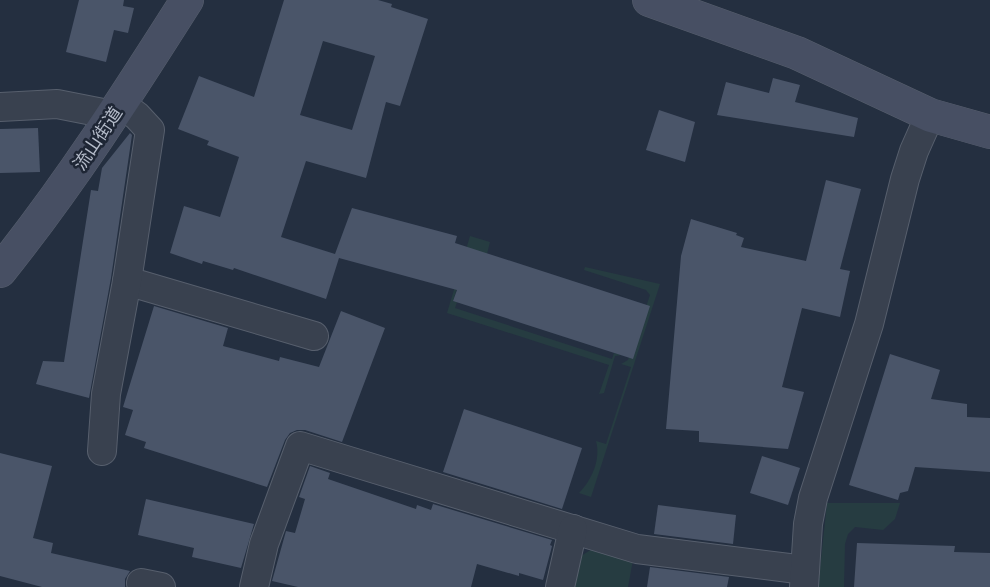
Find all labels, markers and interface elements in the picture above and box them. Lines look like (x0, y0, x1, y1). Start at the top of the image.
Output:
street label: 流山街道 (68, 102, 126, 174)

